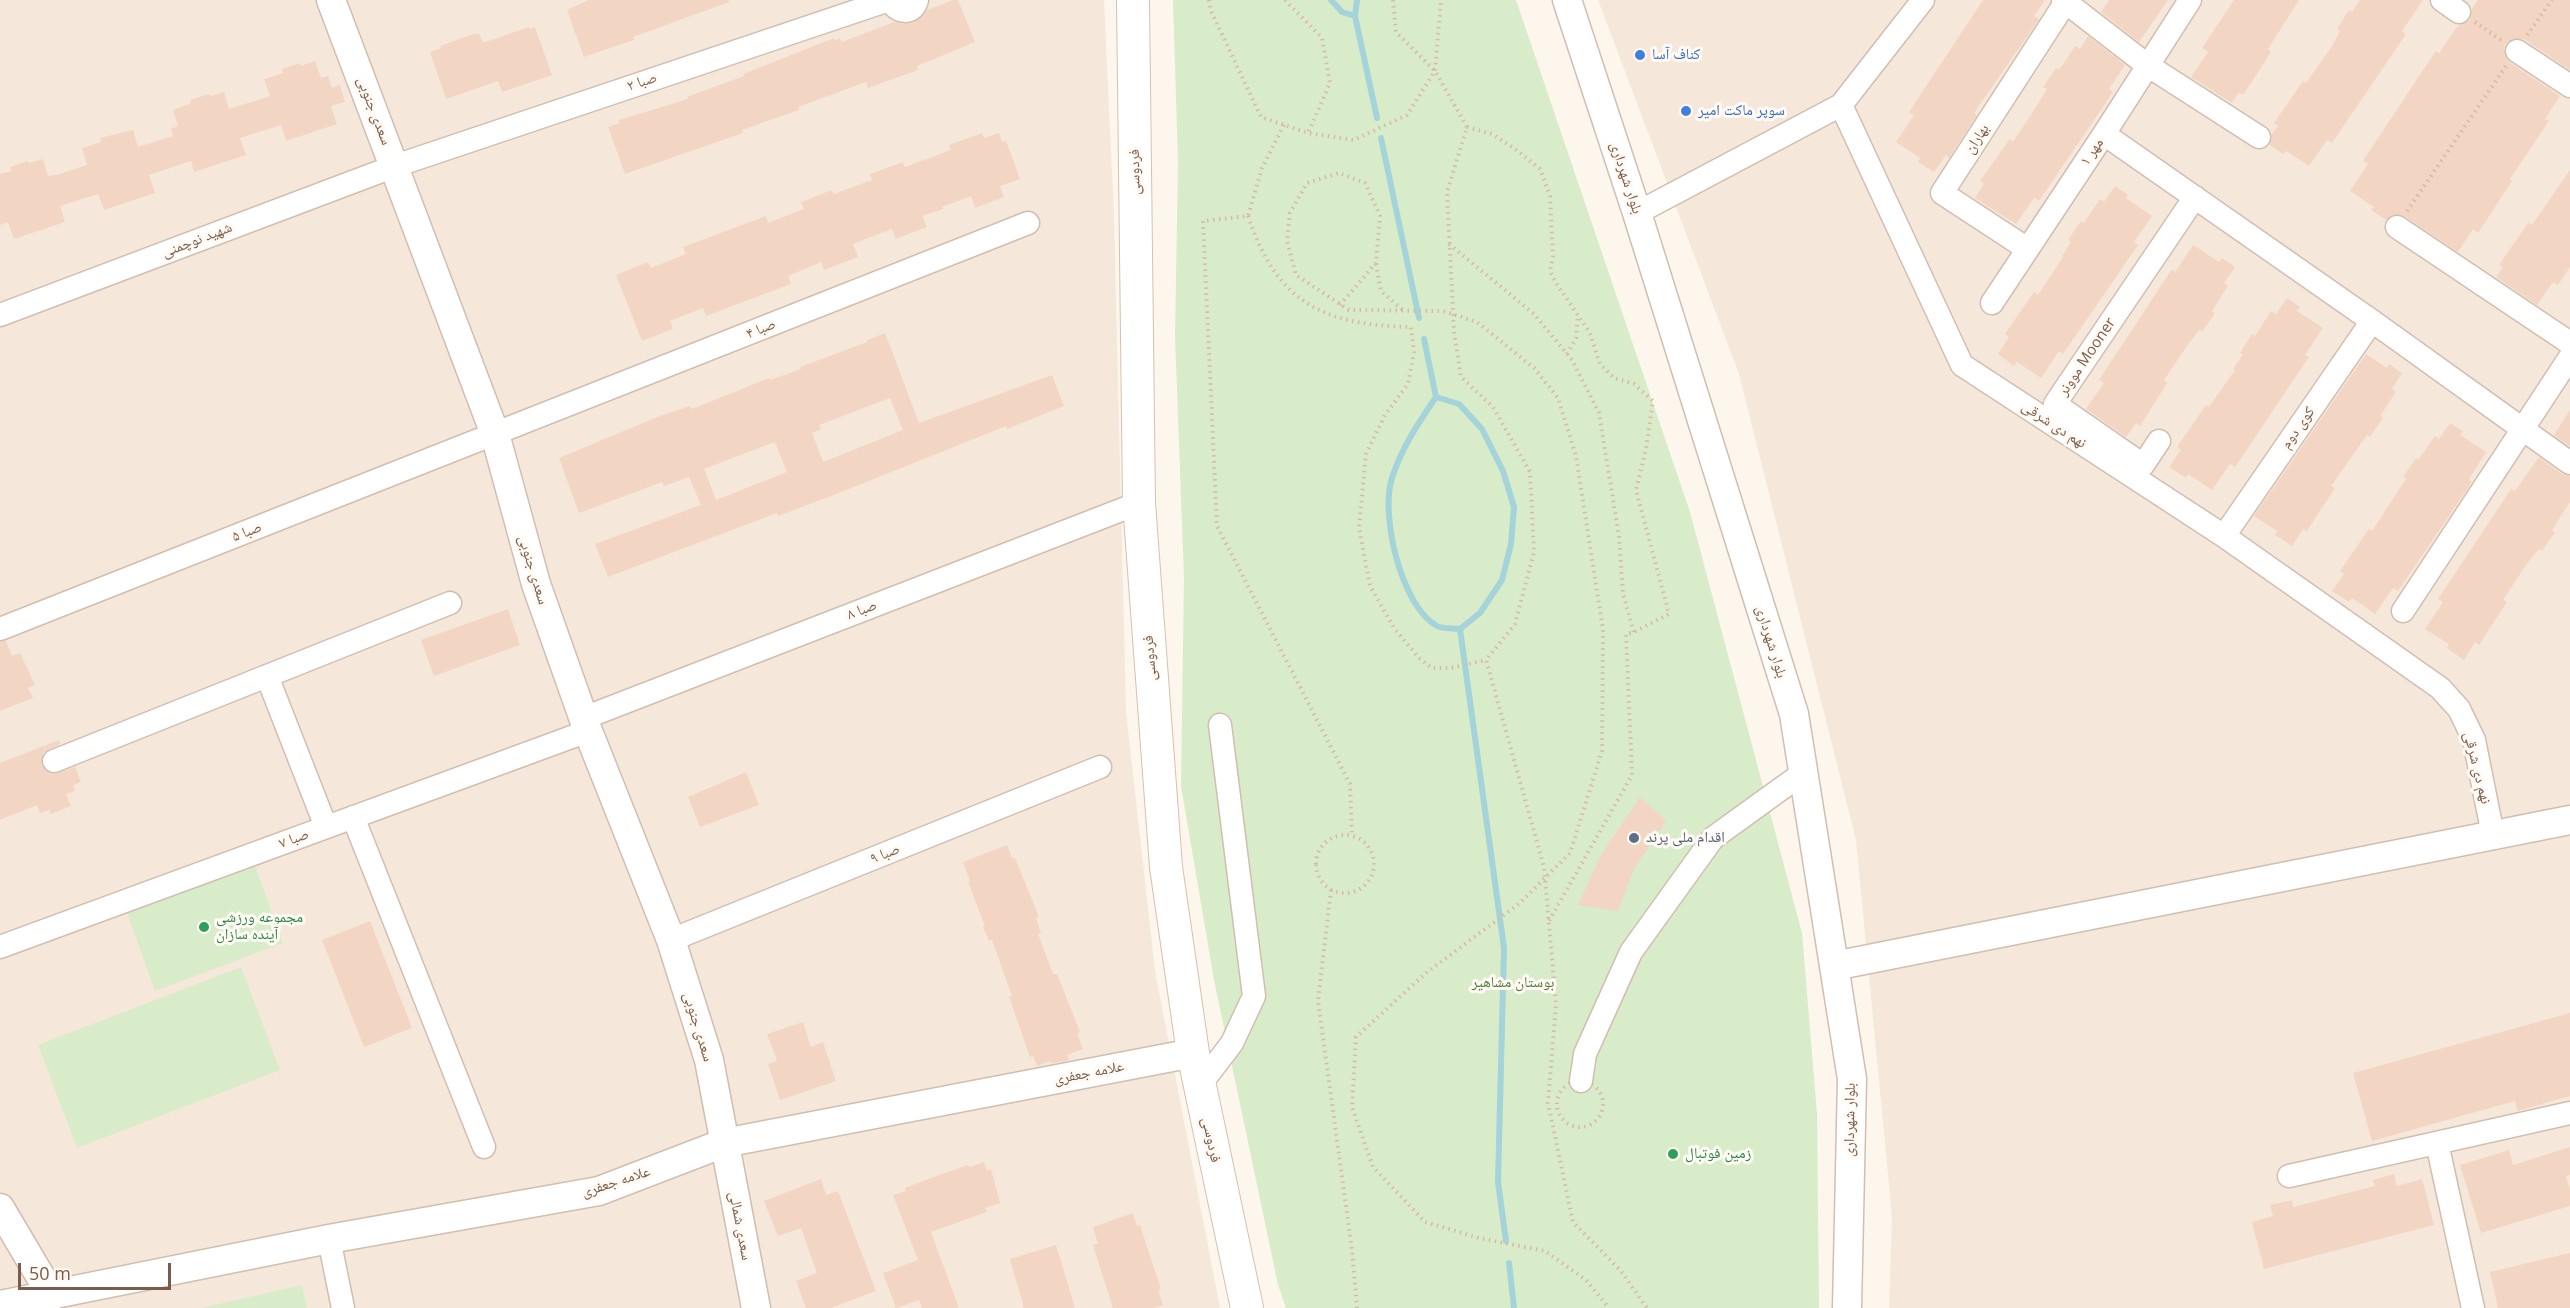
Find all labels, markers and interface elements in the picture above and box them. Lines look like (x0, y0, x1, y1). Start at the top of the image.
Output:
place label: کناف آسا (1652, 46, 1700, 64)
marker: کناف آسا (1633, 48, 1647, 62)
street label: صبا ۲ (625, 69, 659, 95)
street label: سعدی جنوبی (353, 74, 395, 148)
place label: سوپر ماکت امیر (1698, 102, 1785, 120)
marker: سوپر ماکت امیر (1679, 104, 1693, 118)
street label: بهاران (1961, 121, 1993, 157)
street label: مهر ۱ (2076, 135, 2108, 169)
street label: بلوار شهرداری (1606, 140, 1646, 216)
street label: فردوسی (1126, 149, 1144, 195)
street label: شهید نوچمنی (159, 218, 235, 262)
street label: صبا ۴ (743, 315, 779, 343)
street label: موونر Mooner (2054, 315, 2120, 399)
street label: نهم دی شرقی (2018, 397, 2090, 453)
street label: کوی دوم (2277, 404, 2319, 452)
street label: صبا ۵ (229, 518, 265, 546)
street label: سعدی جنوبی (514, 533, 552, 607)
street label: صبا ۸ (844, 596, 880, 624)
street label: بلوار شهرداری (1751, 604, 1791, 680)
street label: فردوسی (1139, 635, 1161, 681)
street label: نهم دی شرقی (2459, 730, 2495, 806)
street label: صبا ۷ (277, 825, 311, 853)
place label: اقدام ملی پرند (1646, 829, 1725, 847)
marker: اقدام ملی پرند (1627, 831, 1641, 845)
street label: صبا ۹ (867, 840, 903, 868)
place label: مجموعه ورزشی آینده سازان (216, 909, 303, 944)
marker: مجموعه ورزشی آینده سازان (197, 920, 211, 934)
park label: بوستان مشاهیر (1472, 974, 1554, 992)
street label: سعدی جنوبی (679, 990, 717, 1064)
street label: علامه جعفری (1052, 1057, 1126, 1089)
street label: بلوار شهرداری (1840, 1083, 1860, 1157)
street label: فردوسی (1197, 1116, 1225, 1164)
place label: زمین فوتبال (1685, 1145, 1751, 1163)
marker: زمین فوتبال (1666, 1147, 1680, 1161)
street label: علامه جعفری (579, 1162, 653, 1202)
street label: سعدی شمالی (725, 1190, 755, 1262)
scale bar (21, 1251, 174, 1289)
text: 50 m (29, 1261, 71, 1285)

